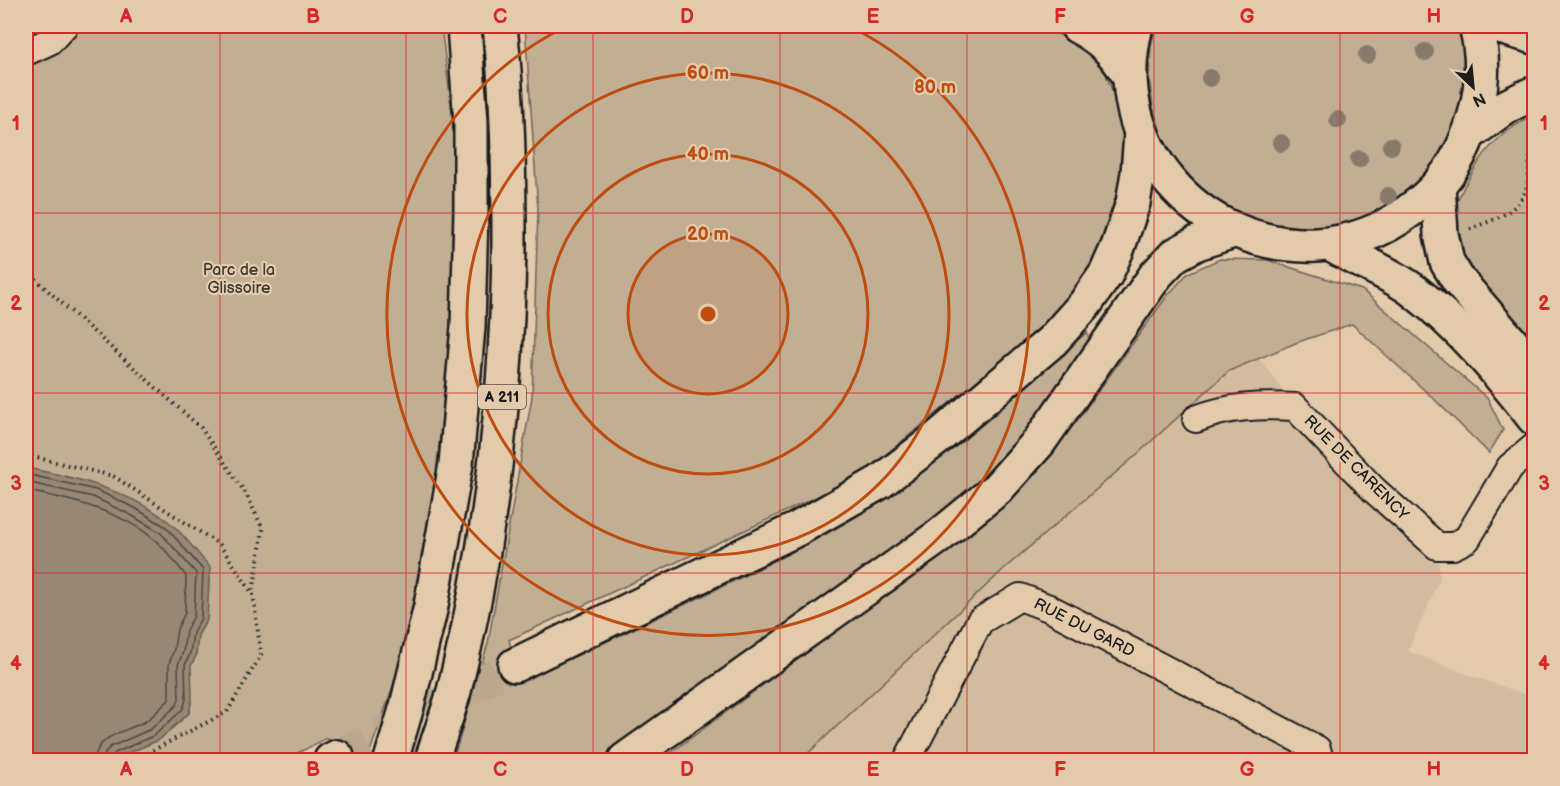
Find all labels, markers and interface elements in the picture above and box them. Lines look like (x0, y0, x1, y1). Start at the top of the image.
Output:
text: A (119, 5, 133, 29)
text: B (306, 5, 320, 29)
text: C (493, 5, 507, 29)
text: D (680, 5, 694, 29)
text: E (867, 5, 880, 29)
text: F (1054, 5, 1066, 29)
text: G (1240, 5, 1255, 29)
text: H (1427, 5, 1441, 29)
north arrow (1443, 57, 1503, 117)
text: 60 m (687, 63, 729, 84)
text: 80 m (914, 77, 956, 98)
text: N (1469, 88, 1488, 110)
text: 1 (12, 112, 20, 136)
text: 1 (1540, 112, 1548, 136)
text: 40 m (687, 144, 729, 165)
text: 20 m (687, 224, 729, 245)
park label: Parc de la Glissoire (203, 261, 275, 298)
text: 2 (10, 292, 22, 316)
text: 2 (1538, 292, 1550, 316)
centre of rings (698, 304, 718, 324)
road number: A 211 (478, 385, 526, 409)
street label: RUE DE CARENCY (1300, 412, 1413, 525)
text: 3 (10, 472, 22, 496)
text: 3 (1538, 472, 1550, 496)
street label: RUE DU GARD (1031, 595, 1137, 661)
text: 4 (10, 652, 22, 676)
text: 4 (1538, 652, 1550, 676)
text: A (119, 758, 133, 782)
text: B (306, 758, 320, 782)
text: C (493, 758, 507, 782)
text: D (680, 758, 694, 782)
text: E (867, 758, 880, 782)
text: F (1054, 758, 1066, 782)
text: G (1240, 758, 1255, 782)
text: H (1427, 758, 1441, 782)

